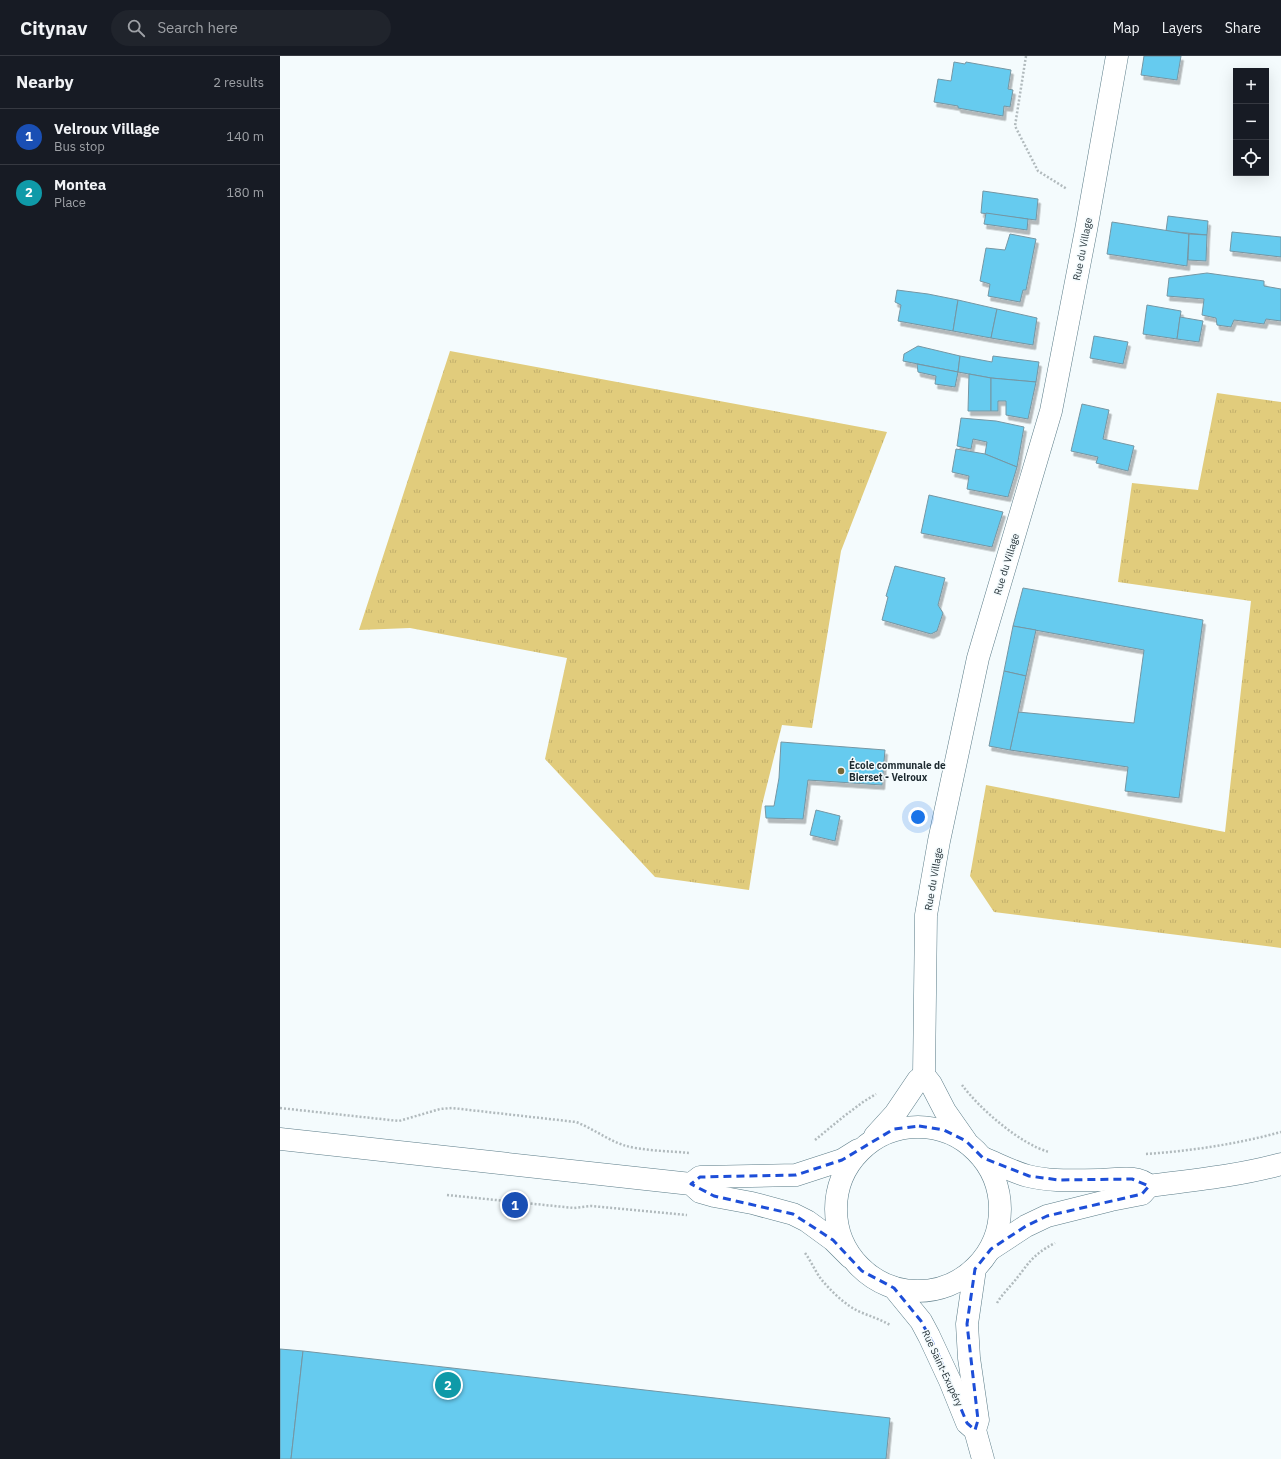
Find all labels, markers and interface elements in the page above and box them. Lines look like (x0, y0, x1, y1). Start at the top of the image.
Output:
search box (111, 10, 391, 46)
text: Citynav (20, 16, 87, 40)
icon: search (125, 17, 147, 39)
text: Search here (157, 18, 238, 37)
text: Map (1113, 19, 1140, 37)
text: Layers (1162, 19, 1203, 37)
text: Share (1225, 19, 1261, 37)
map controls (1233, 68, 1269, 176)
button: + (1233, 68, 1269, 104)
text: Nearby (16, 71, 74, 93)
text: 2 results (213, 74, 264, 91)
button: − (1233, 104, 1269, 140)
text: Velroux Village (54, 119, 160, 138)
text: 1 (25, 128, 33, 145)
text: 140 m (226, 128, 264, 145)
text: Bus stop (54, 138, 105, 155)
button: locate (1233, 140, 1269, 176)
text: Montea (54, 175, 106, 194)
text: 2 (25, 184, 33, 201)
text: 180 m (226, 184, 264, 201)
text: Place (54, 194, 86, 211)
street label: Rue du Village (1070, 216, 1095, 282)
street label: Rue du Village (991, 531, 1022, 597)
place label: École communale de Bierset - Velroux (849, 757, 946, 784)
marker: École communale de Bierset - Velroux (836, 766, 846, 776)
your location (908, 807, 928, 827)
street label: Rue du Village (922, 846, 946, 912)
pin: 1 (502, 1190, 528, 1220)
street label: Rue Saint-Exupéry (919, 1328, 966, 1409)
pin: 2 (435, 1370, 461, 1400)

